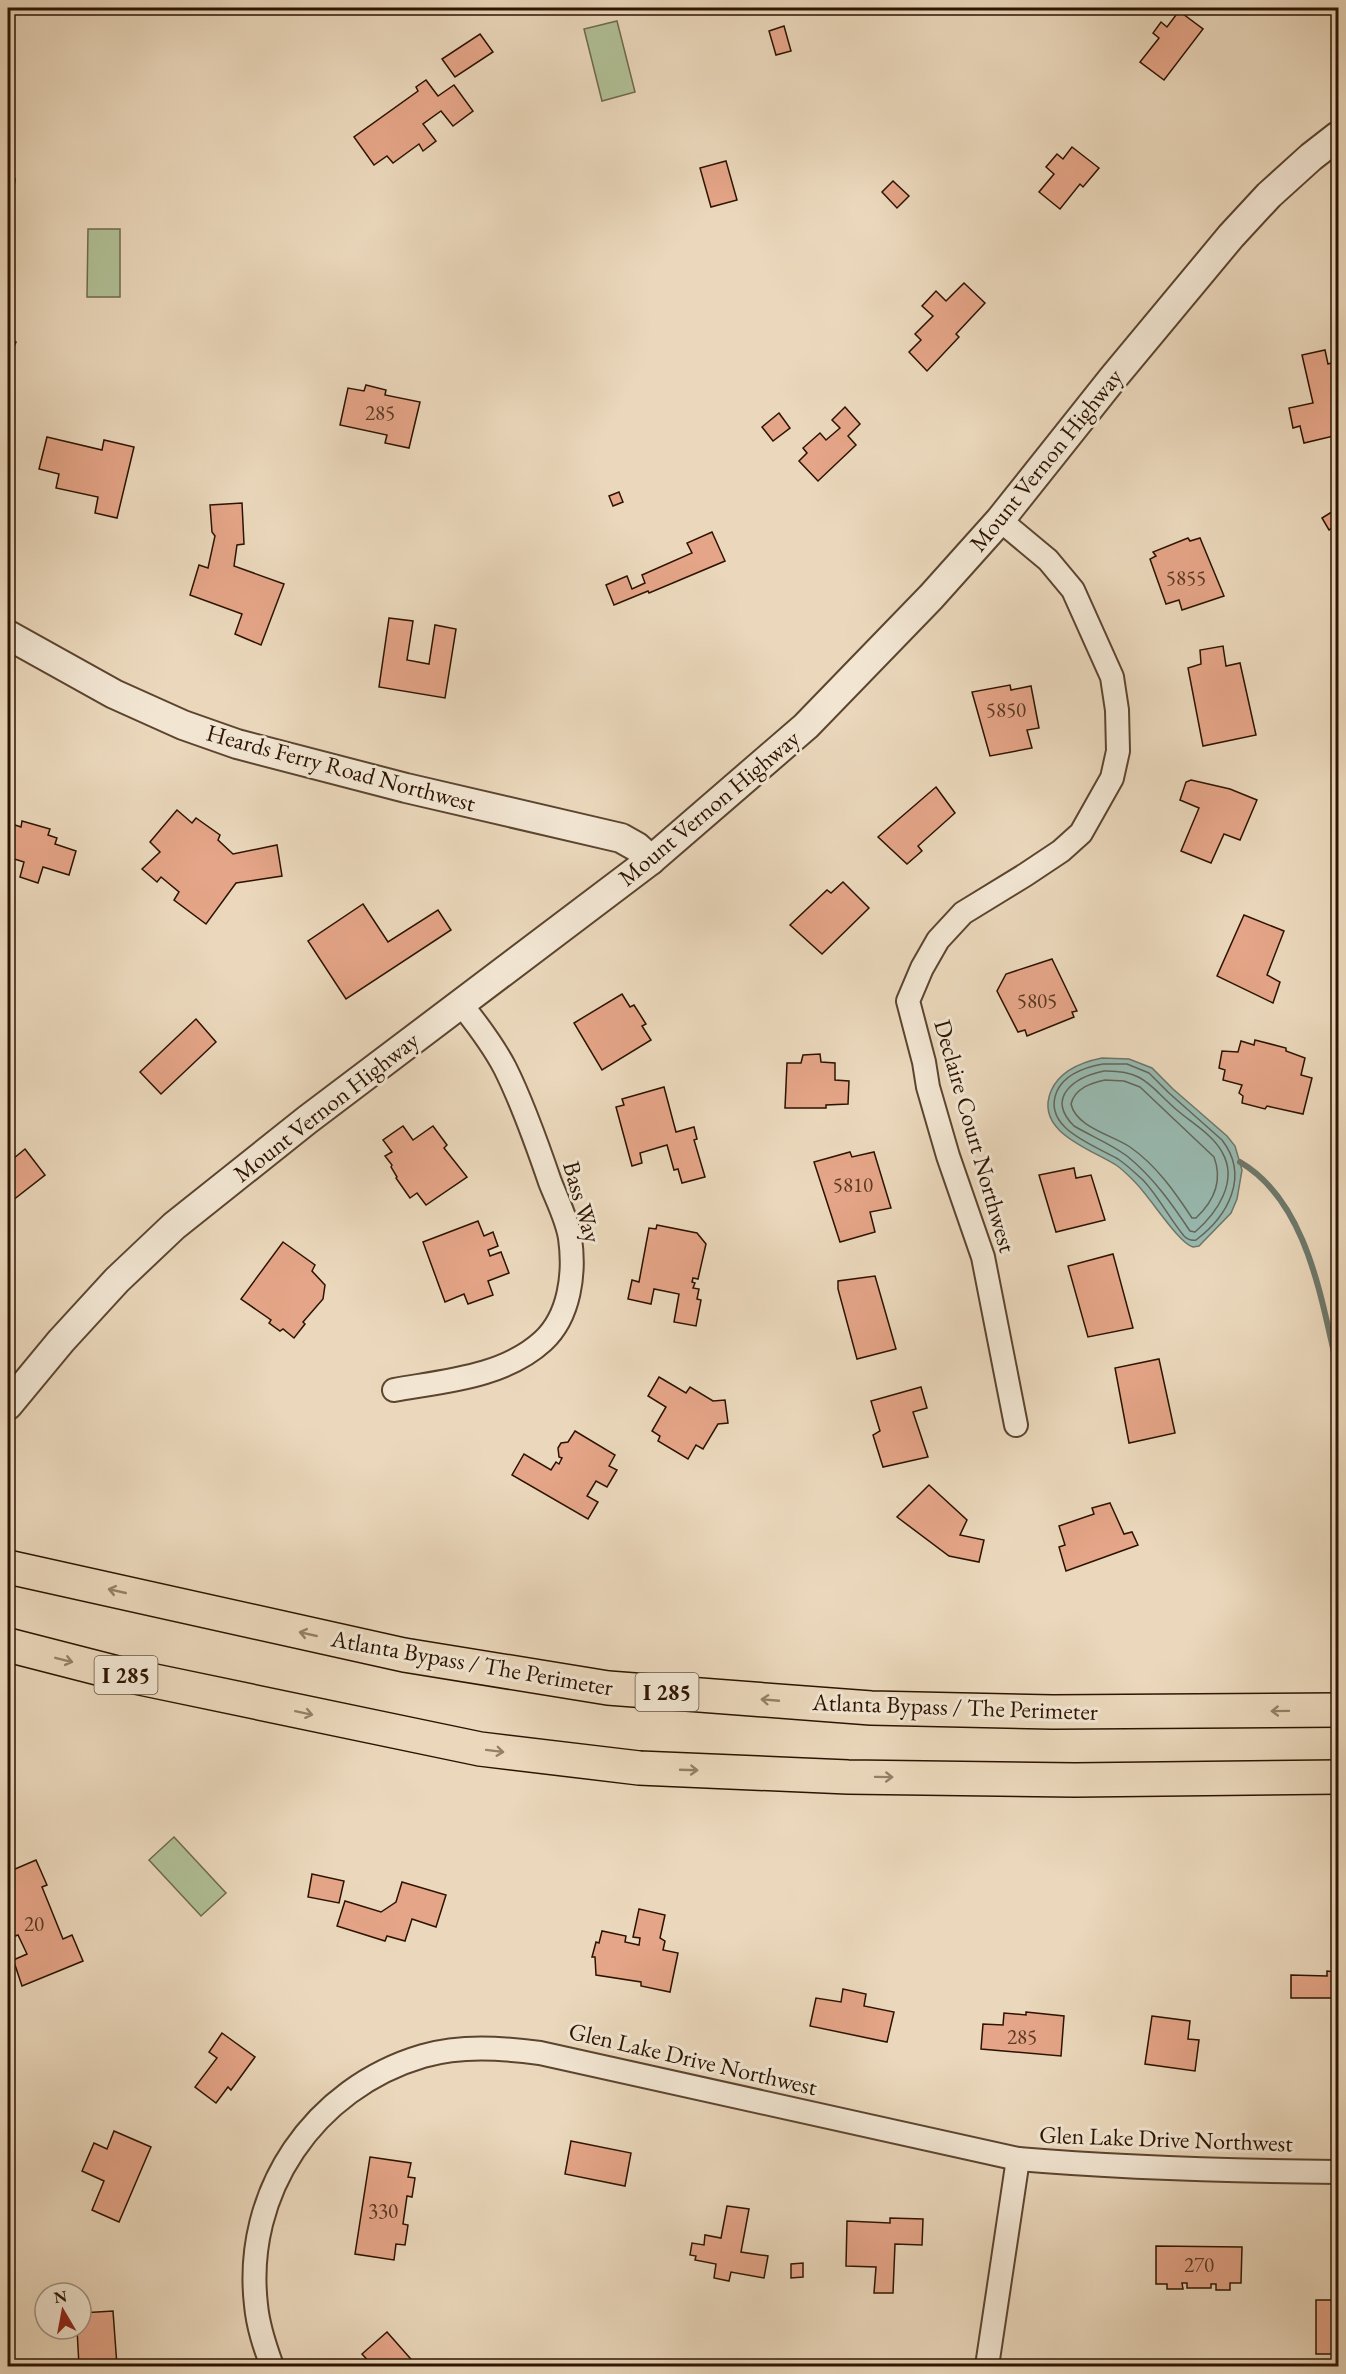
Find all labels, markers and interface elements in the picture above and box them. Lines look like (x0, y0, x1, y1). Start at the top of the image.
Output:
street label: Mount Vernon Highway (962, 361, 1129, 558)
house number: 285 (365, 399, 395, 426)
house number: 5855 (1166, 564, 1206, 591)
house number: 5850 (986, 696, 1026, 723)
street label: Heards Ferry Road Northwest (203, 717, 479, 818)
street label: Mount Vernon Highway (612, 722, 806, 893)
house number: 5805 (1017, 987, 1057, 1014)
street label: Declaire Court Northwest (927, 1016, 1024, 1256)
street label: Mount Vernon Highway (227, 1024, 425, 1189)
street label: Bass Way (556, 1158, 609, 1247)
house number: 5810 (833, 1171, 873, 1198)
one-way arrow (108, 1585, 127, 1597)
street label: Atlanta Bypass / The Perimeter (328, 1622, 615, 1703)
one-way arrow (299, 1628, 318, 1639)
one-way arrow (54, 1654, 73, 1666)
road number: I 285 (94, 1656, 158, 1694)
road number: I 285 (636, 1673, 698, 1711)
street label: Atlanta Bypass / The Perimeter (811, 1686, 1098, 1727)
one-way arrow (761, 1695, 781, 1706)
one-way arrow (1271, 1705, 1291, 1717)
one-way arrow (294, 1707, 313, 1719)
one-way arrow (485, 1746, 504, 1757)
one-way arrow (678, 1765, 698, 1776)
one-way arrow (873, 1772, 893, 1783)
house number: 20 (24, 1910, 44, 1937)
street label: Glen Lake Drive Northwest (566, 2015, 821, 2102)
house number: 285 (1007, 2023, 1037, 2050)
street label: Glen Lake Drive Northwest (1039, 2119, 1294, 2158)
house number: 330 (368, 2197, 398, 2224)
house number: 270 (1184, 2251, 1214, 2278)
north arrow (33, 2281, 93, 2341)
text: N (52, 2285, 69, 2308)

